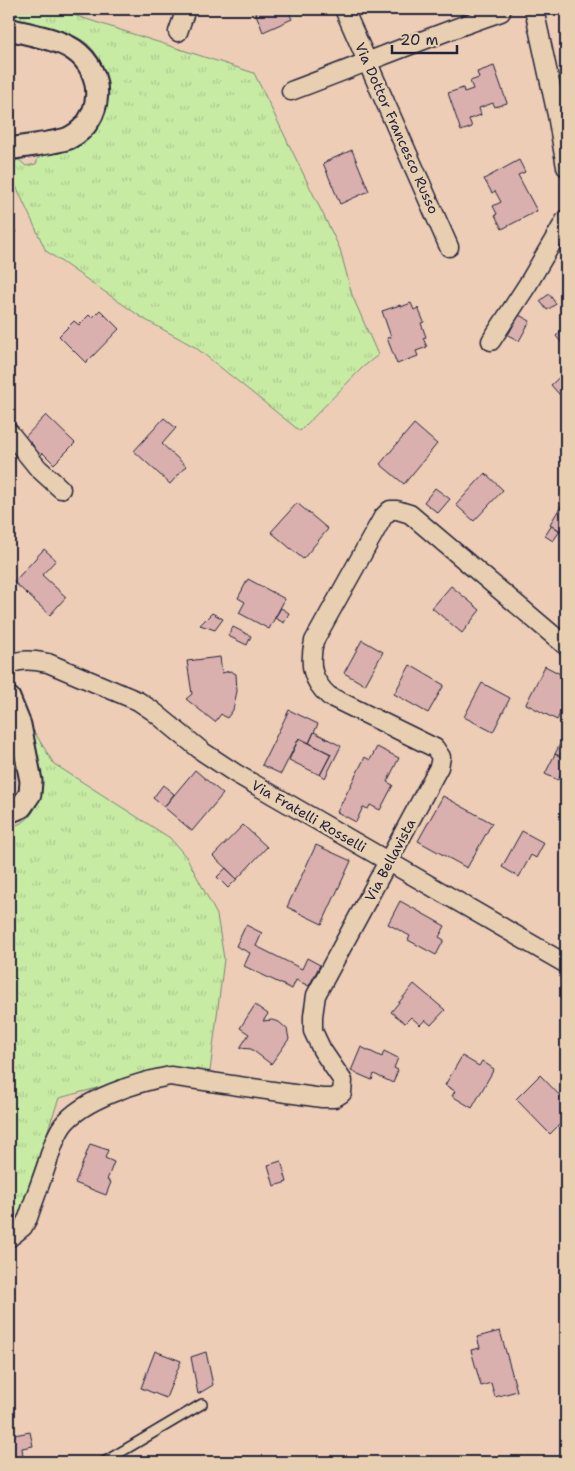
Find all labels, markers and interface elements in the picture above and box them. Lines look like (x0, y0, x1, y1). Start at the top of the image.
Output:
scale bar (392, 22, 458, 54)
text: 20 m (400, 30, 439, 50)
street label: Via Dottor Francesco Russo (351, 39, 443, 217)
street label: Via Fratelli Rosselli (248, 776, 370, 856)
street label: Via Bellavista (361, 815, 420, 905)

